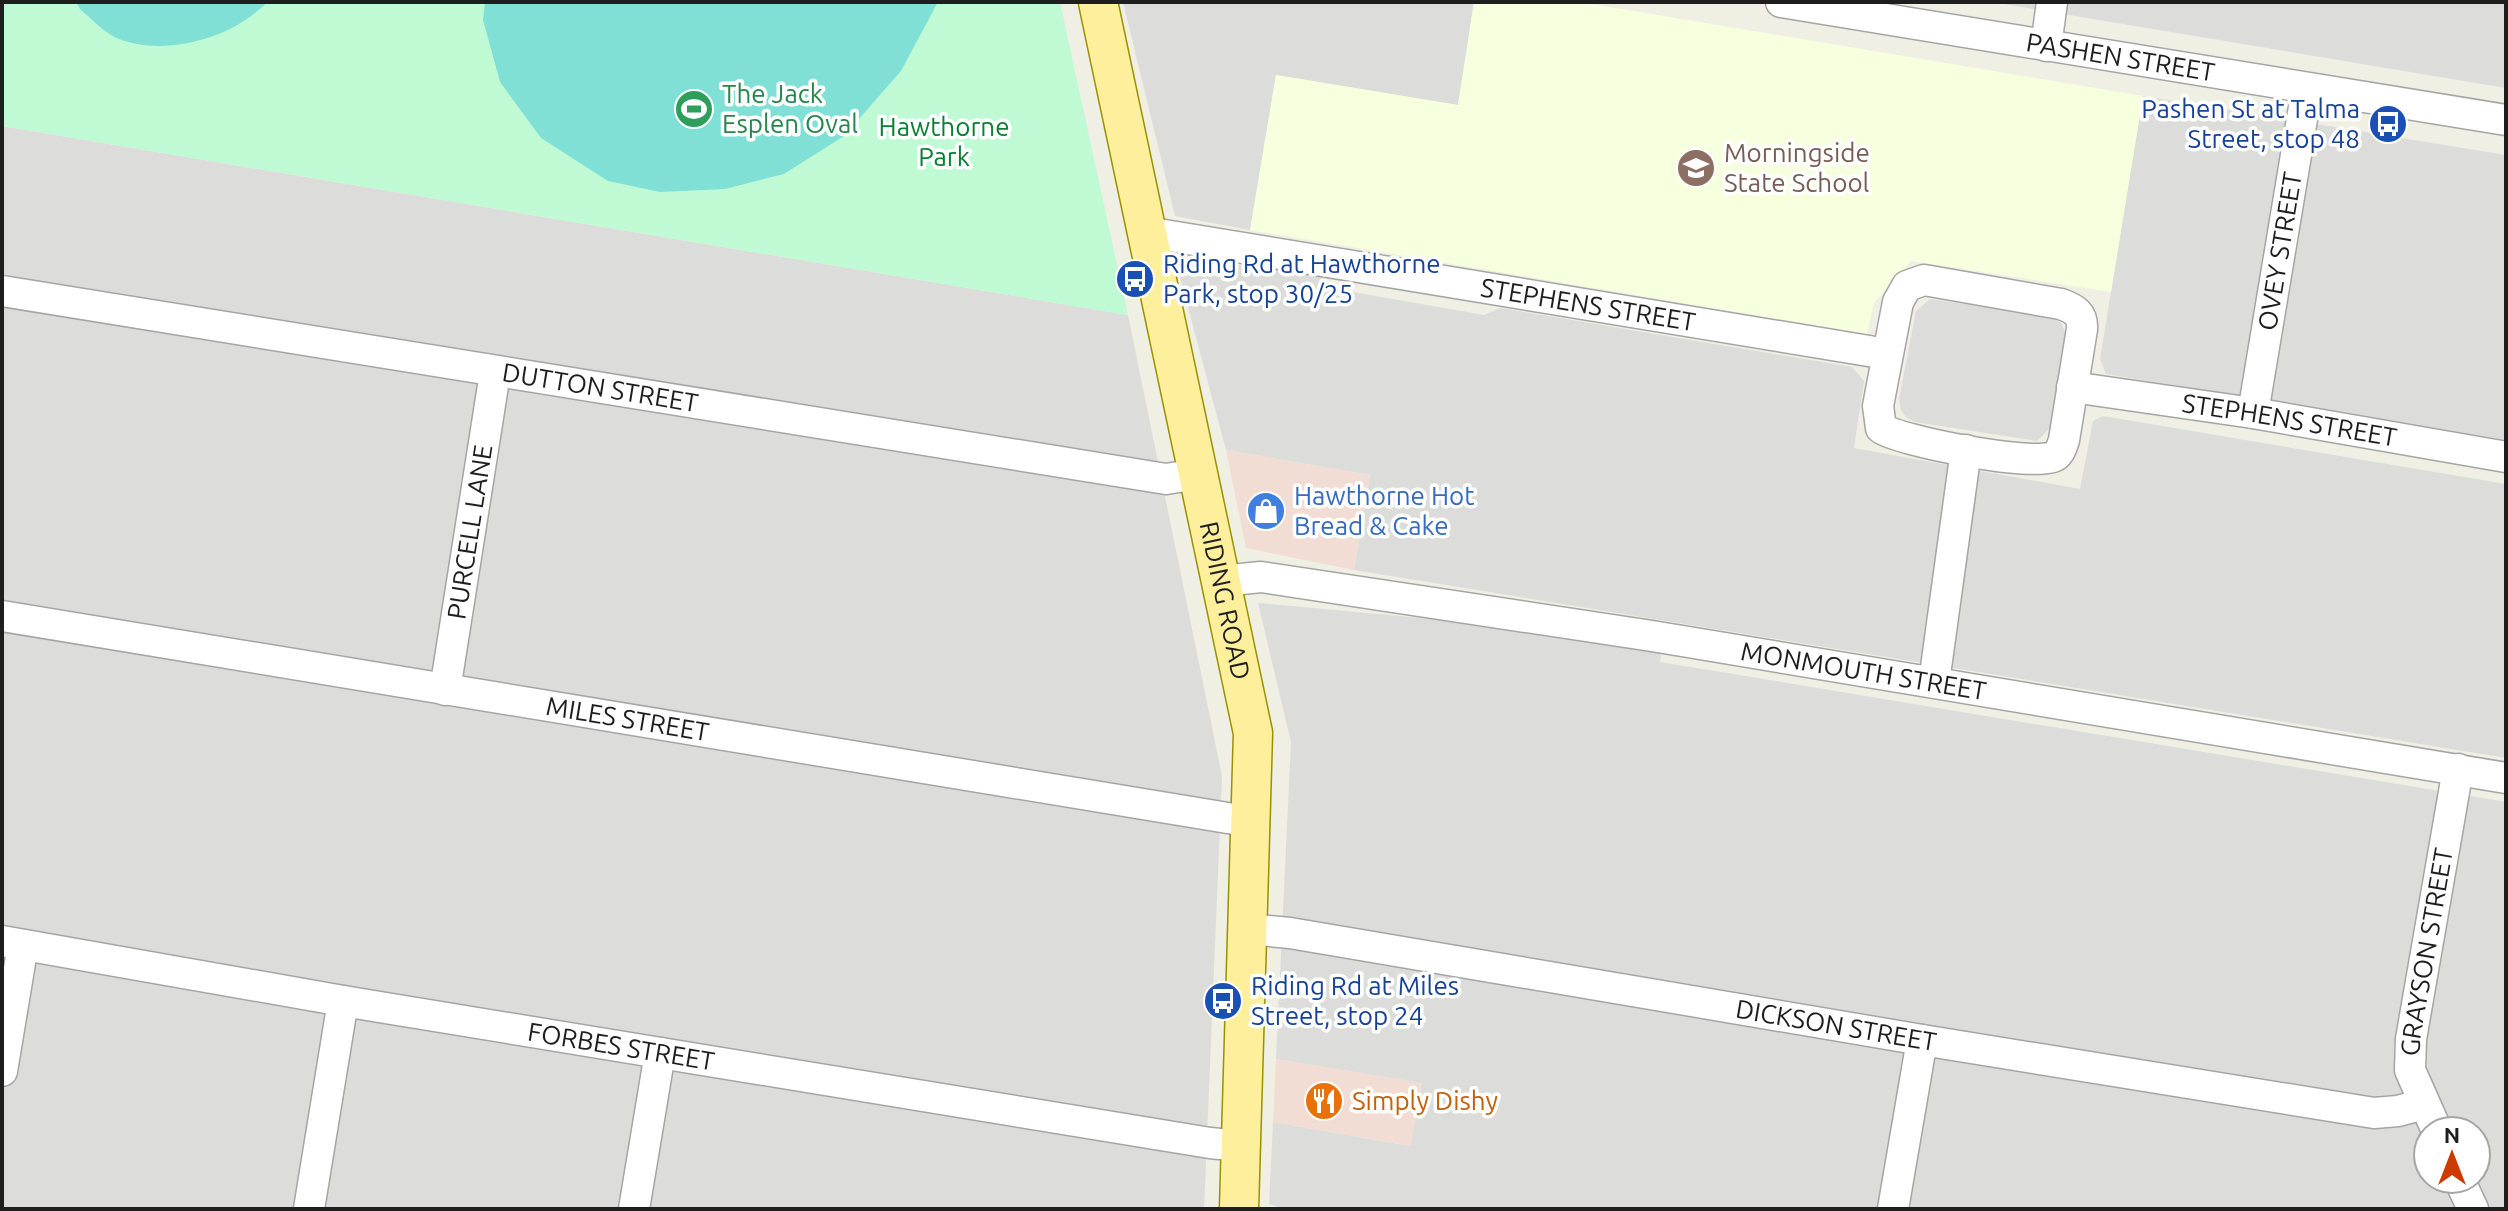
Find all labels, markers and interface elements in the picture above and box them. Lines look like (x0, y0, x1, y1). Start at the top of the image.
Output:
street label: PASHEN STREET (2024, 27, 2217, 86)
place label: The Jack Esplen Oval (722, 79, 858, 138)
sports icon: The Jack Esplen Oval (673, 88, 715, 130)
place label: Pashen St at Talma Street, stop 48 (2141, 94, 2360, 153)
bus stop icon: Pashen St at Talma Street, stop 48 (2367, 103, 2409, 145)
park label: Hawthorne Park (879, 112, 1009, 171)
place label: Morningside State School (1724, 138, 1870, 197)
school or university icon: Morningside State School (1675, 147, 1717, 189)
street label: OVEY STREET (2252, 170, 2307, 332)
place label: Riding Rd at Hawthorne Park, stop 30/25 (1163, 249, 1441, 308)
bus stop icon: Riding Rd at Hawthorne Park, stop 30/25 (1114, 258, 1156, 300)
street label: STEPHENS STREET (1479, 272, 1698, 336)
street label: DUTTON STREET (500, 357, 700, 417)
street label: STEPHENS STREET (2180, 388, 2399, 452)
street label: PURCELL LANE (441, 442, 497, 621)
place label: Hawthorne Hot Bread & Cake (1294, 481, 1474, 540)
shop icon: Hawthorne Hot Bread & Cake (1245, 490, 1287, 532)
street label: RIDING ROAD (1195, 519, 1256, 682)
street label: MONMOUTH STREET (1739, 636, 1988, 705)
street label: MILES STREET (544, 691, 711, 746)
street label: GRAYSON STREET (2395, 846, 2458, 1056)
place label: Riding Rd at Miles Street, stop 24 (1251, 971, 1459, 1030)
bus stop icon: Riding Rd at Miles Street, stop 24 (1202, 980, 1244, 1022)
street label: DICKSON STREET (1734, 994, 1939, 1056)
street label: FORBES STREET (526, 1016, 717, 1076)
restaurant icon: Simply Dishy (1303, 1080, 1345, 1122)
place label: Simply Dishy (1352, 1086, 1498, 1115)
north arrow (2412, 1115, 2492, 1195)
text: N (2444, 1122, 2460, 1147)

